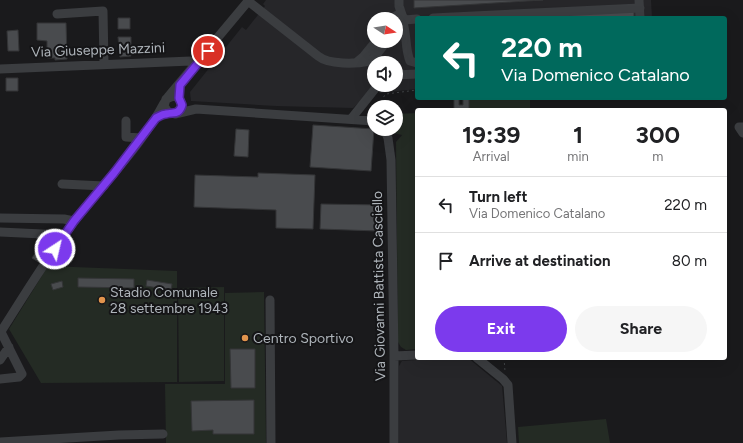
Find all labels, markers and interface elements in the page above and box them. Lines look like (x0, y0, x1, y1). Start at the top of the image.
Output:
north arrow (367, 12, 403, 48)
map controls (367, 12, 403, 136)
text: 220 m (501, 30, 583, 64)
icon: left (435, 32, 487, 84)
pin (191, 34, 225, 68)
street label: Via Giuseppe Mazzini (31, 39, 165, 61)
icon: arrive (197, 40, 219, 62)
button: sound (367, 56, 403, 92)
text: Via Domenico Catalano (501, 64, 690, 86)
button: layers (367, 100, 403, 136)
text: 19:39 (462, 120, 520, 149)
text: 1 (573, 120, 583, 149)
text: 300 (636, 120, 680, 149)
text: Arrival (473, 149, 510, 164)
text: min (567, 149, 589, 164)
text: m (652, 149, 663, 164)
text: Turn left (469, 188, 527, 206)
street label: Via Giovanni Battista Casciello (369, 191, 389, 381)
icon: left (435, 194, 457, 216)
text: 220 m (664, 196, 707, 214)
text: Via Domenico Catalano (469, 206, 605, 221)
position arrow (34, 228, 76, 270)
icon: arrive (435, 250, 457, 272)
text: Arrive at destination (469, 252, 610, 270)
text: 80 m (672, 252, 707, 270)
place label: Stadio Comunale 28 settembre 1943 (110, 284, 228, 317)
marker: Stadio Comunale 28 settembre 1943 (97, 295, 107, 305)
button: Exit (435, 306, 567, 352)
button: Share (575, 306, 707, 352)
place label: Centro Sportivo (253, 330, 354, 347)
marker: Centro Sportivo (240, 333, 250, 343)

